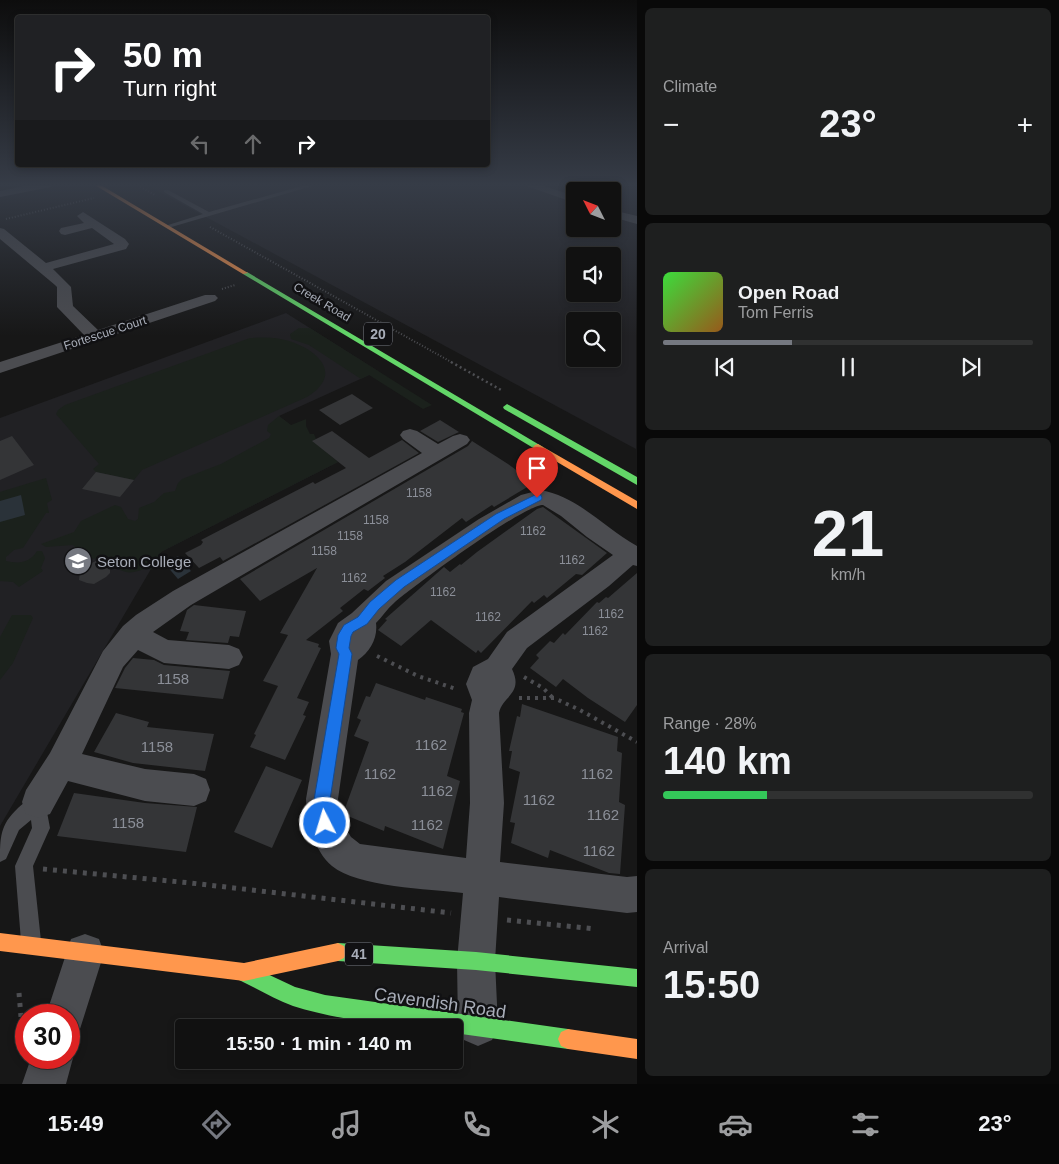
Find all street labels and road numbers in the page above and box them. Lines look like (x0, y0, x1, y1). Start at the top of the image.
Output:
street label: Creek Road (291, 280, 353, 324)
street label: Fortescue Court (62, 313, 149, 353)
road number: 20 (364, 322, 392, 346)
road number: 41 (345, 942, 373, 966)
street label: Cavendish Road (373, 984, 507, 1022)

